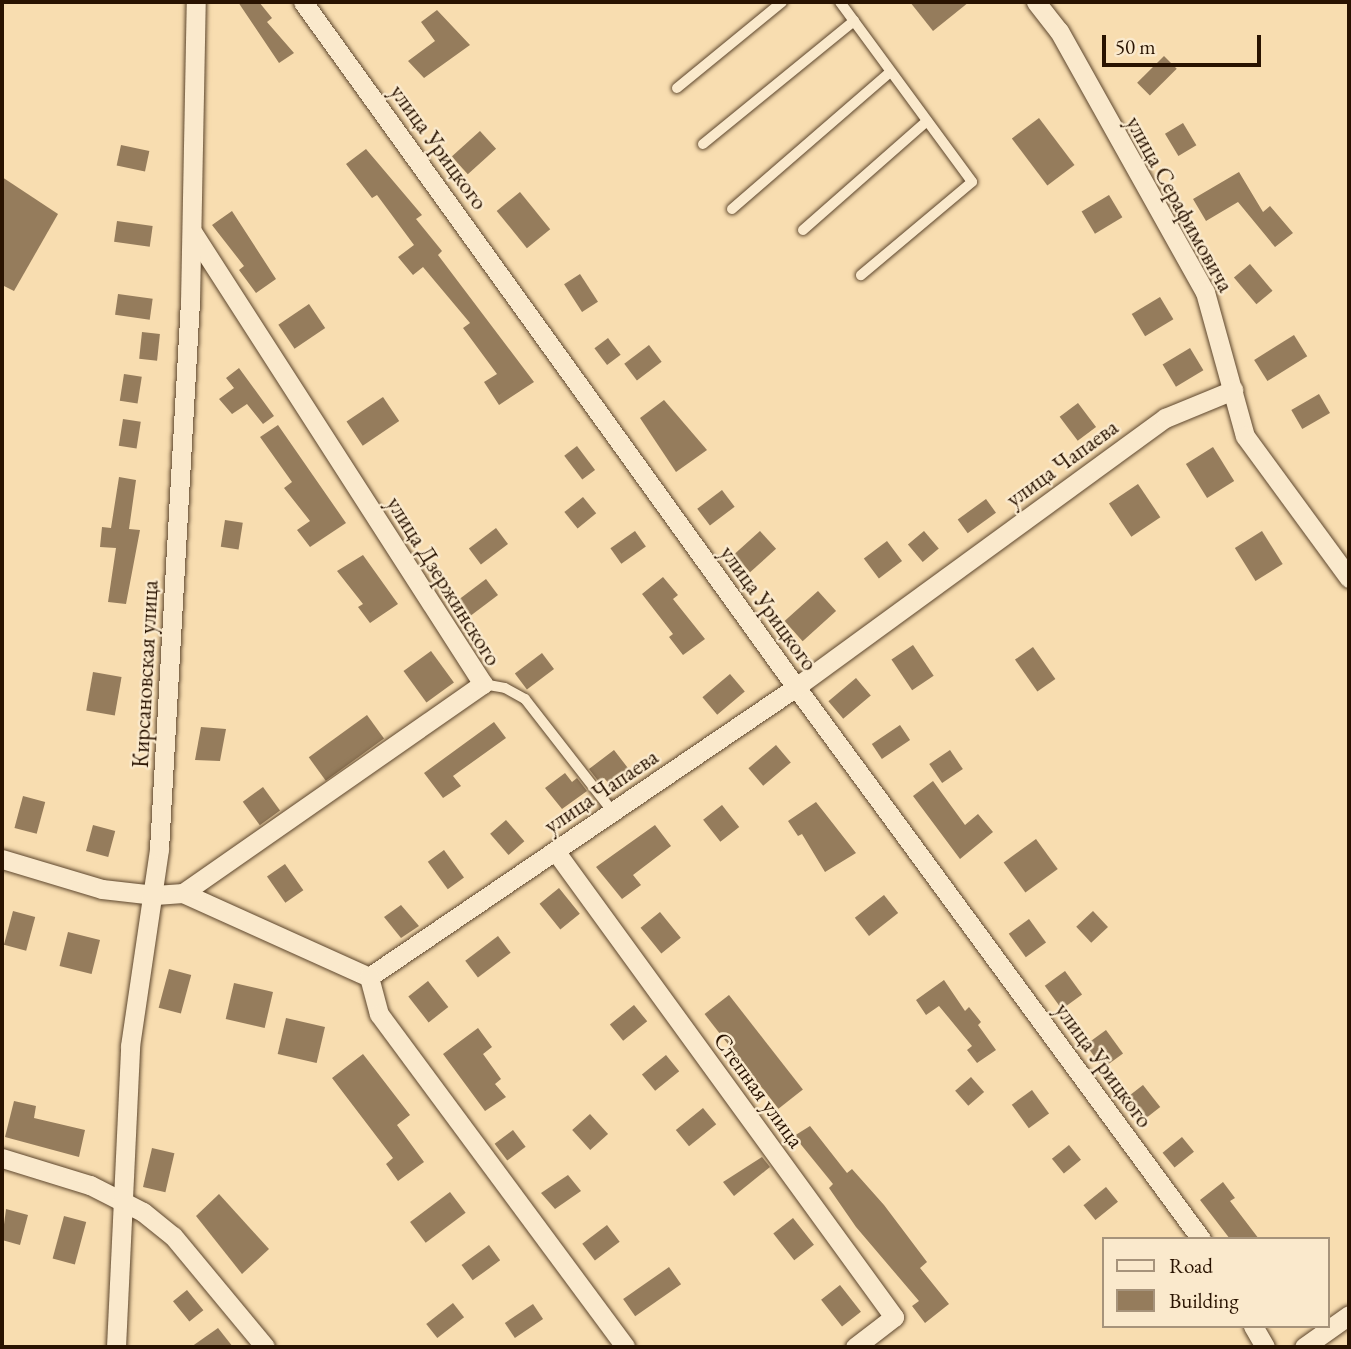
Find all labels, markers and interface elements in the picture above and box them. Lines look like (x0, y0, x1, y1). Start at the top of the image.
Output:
scale bar (1106, 21, 1265, 65)
text: 50 m (1115, 33, 1156, 60)
street label: улица Урицкого (384, 79, 494, 215)
street label: улица Серафимовича (1120, 111, 1240, 297)
street label: улица Чапаева (1001, 413, 1123, 513)
street label: улица Дзержинского (381, 491, 507, 671)
street label: улица Урицкого (714, 540, 824, 676)
street label: Кирсановская улица (126, 579, 164, 769)
street label: улица Чапаева (539, 743, 663, 839)
street label: улица Урицкого (1049, 997, 1159, 1133)
street label: Степная улица (708, 1027, 810, 1153)
legend (1102, 1237, 1330, 1328)
text: Road (1169, 1252, 1213, 1279)
text: Building (1169, 1287, 1239, 1314)

